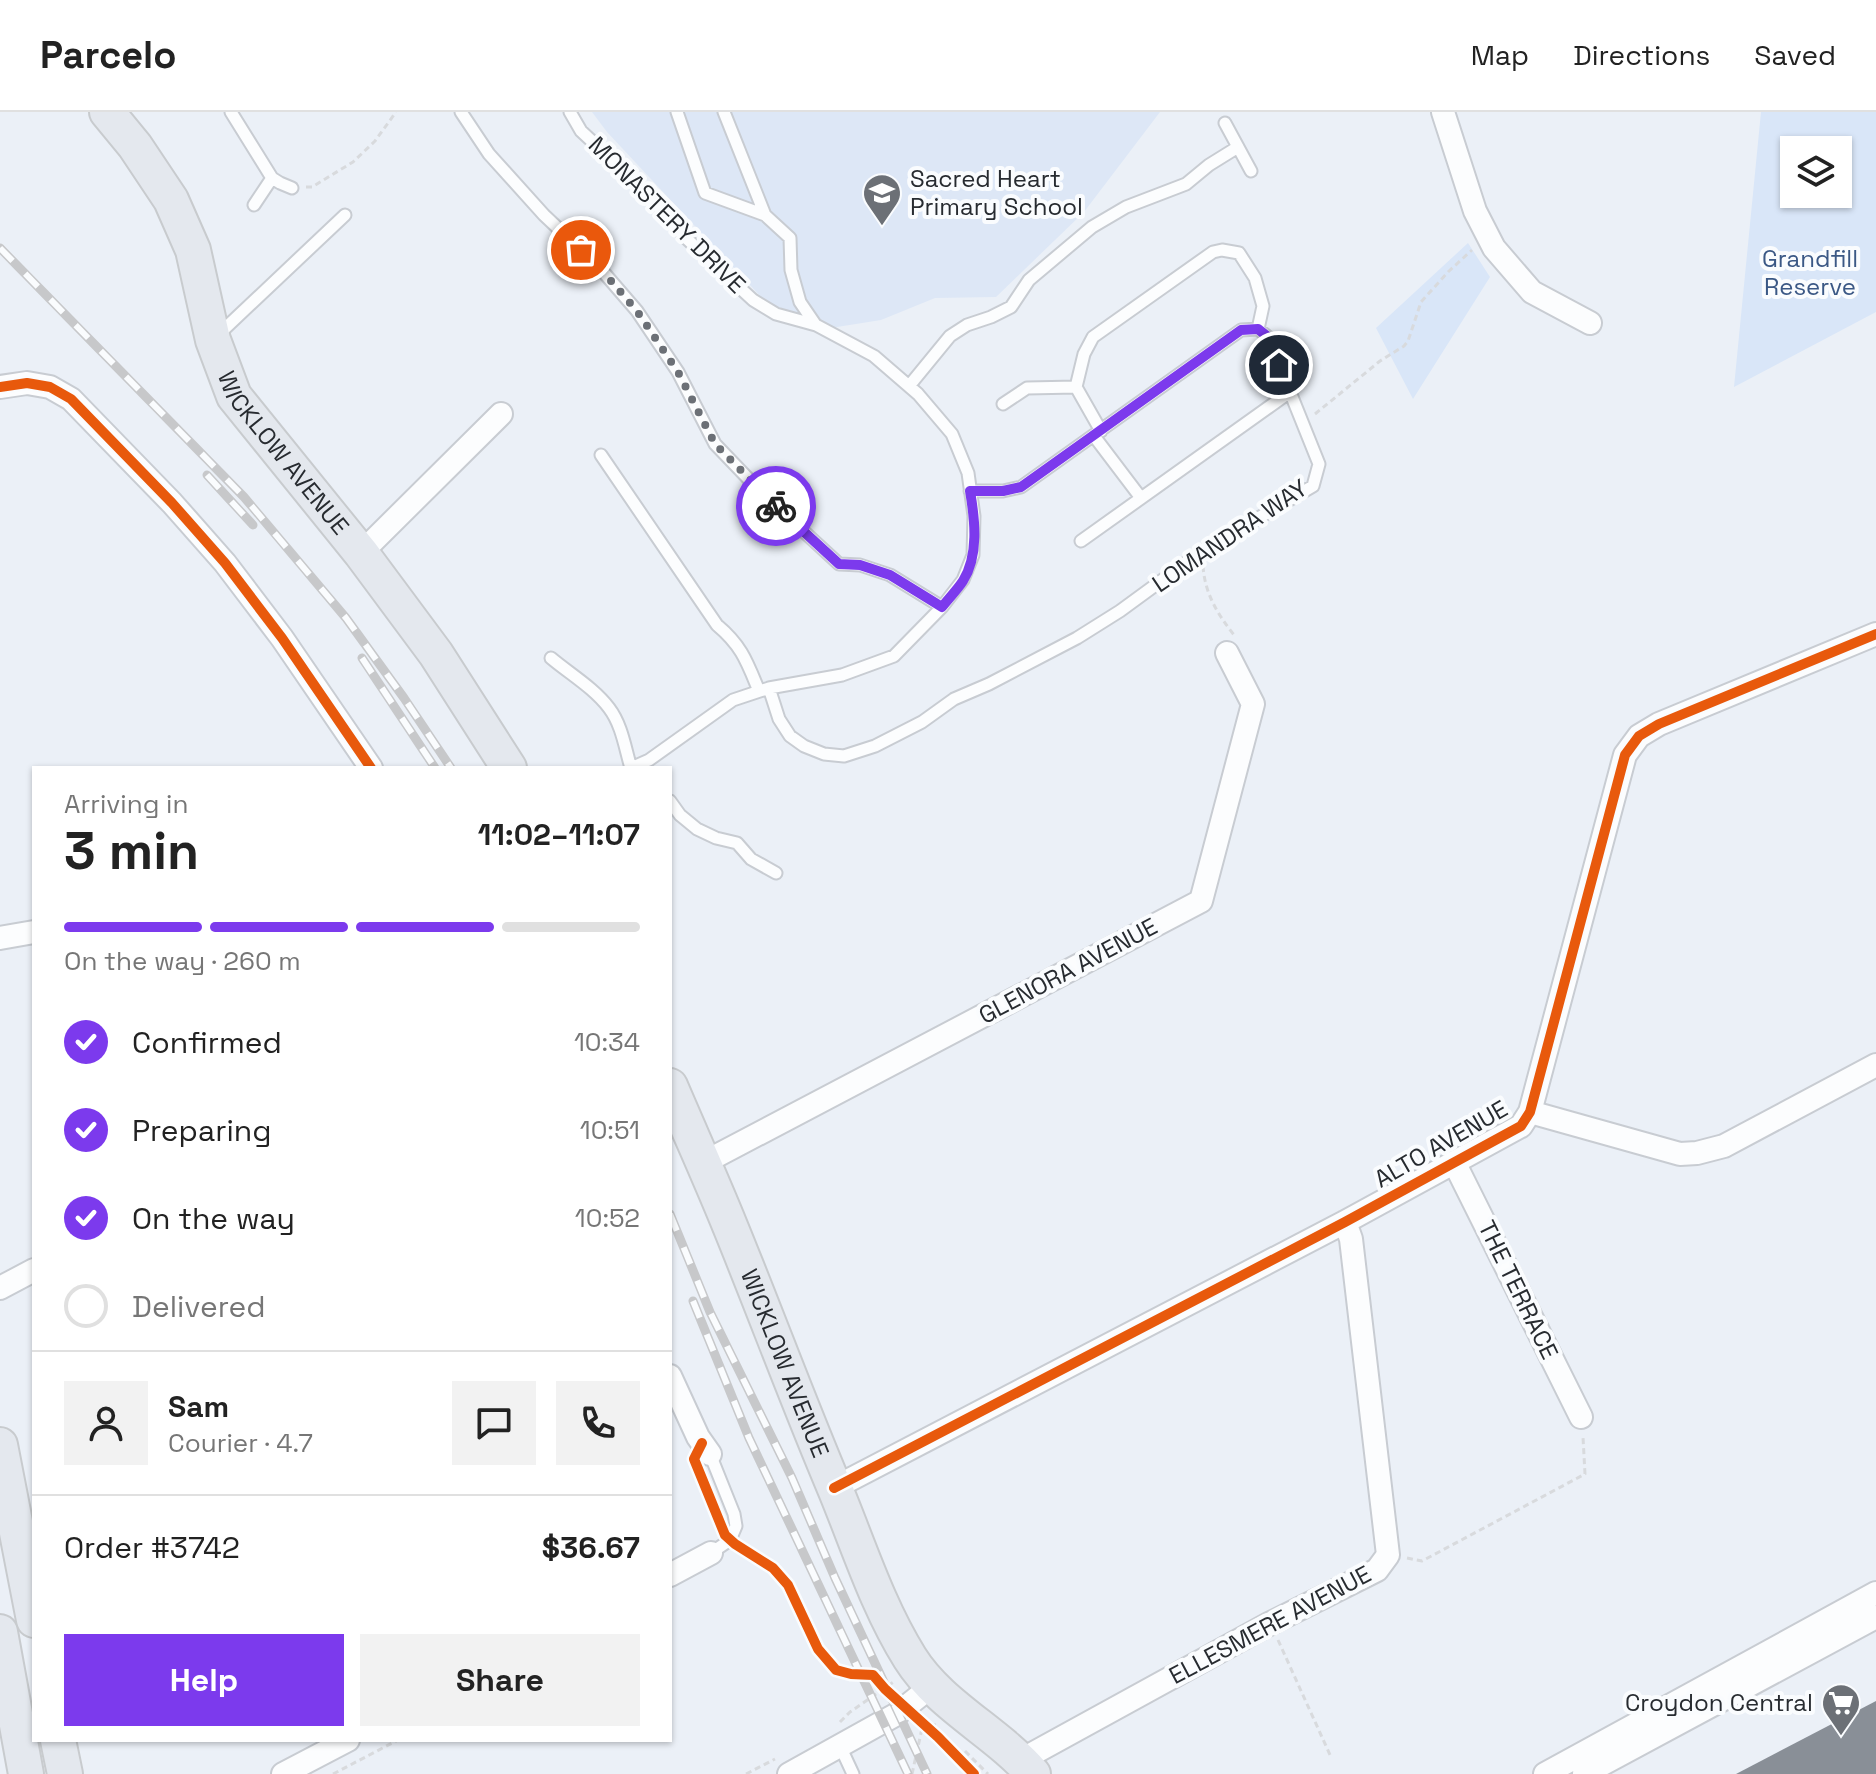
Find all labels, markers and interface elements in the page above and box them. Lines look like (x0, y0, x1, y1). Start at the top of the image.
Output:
text: Parcelo (40, 31, 176, 79)
text: Map (1471, 37, 1529, 73)
text: Directions (1573, 37, 1710, 73)
text: Saved (1754, 37, 1836, 73)
street label: MONASTERY DRIVE (582, 129, 753, 300)
map controls (1780, 136, 1852, 208)
button: layers (1780, 136, 1852, 208)
place label: Sacred Heart Primary School (910, 163, 1083, 222)
school or university icon: Sacred Heart Primary School (861, 172, 903, 227)
pin (547, 216, 615, 284)
icon: bag (559, 228, 603, 272)
park label: Grandfill Reserve (1762, 243, 1858, 302)
pin (1245, 331, 1313, 399)
icon: home (1257, 343, 1301, 387)
street label: WICKLOW AVENUE (211, 367, 356, 541)
courier (736, 466, 816, 546)
street label: LOMANDRA WAY (1146, 472, 1314, 599)
icon: bike (754, 484, 798, 528)
text: Arriving in (64, 787, 188, 821)
text: 11:02–11:07 (478, 815, 640, 854)
text: 3 min (64, 818, 199, 884)
street label: GLENORA AVENUE (973, 910, 1162, 1031)
text: On the way · 260 m (64, 944, 301, 978)
icon: check (64, 1020, 108, 1064)
text: Confirmed (132, 1023, 282, 1062)
text: 10:34 (574, 1025, 640, 1059)
street label: ALTO AVENUE (1368, 1093, 1513, 1194)
icon: check (64, 1108, 108, 1152)
text: Preparing (132, 1111, 271, 1150)
text: 10:51 (580, 1113, 640, 1147)
icon: check (64, 1196, 108, 1240)
text: On the way (132, 1199, 295, 1238)
text: 10:52 (575, 1201, 640, 1235)
street label: THE TERRACE (1471, 1215, 1565, 1364)
street label: WICKLOW AVENUE (734, 1264, 836, 1462)
text: Delivered (132, 1287, 266, 1326)
button: person (64, 1381, 148, 1465)
button: chat (452, 1381, 536, 1465)
button: phone (556, 1381, 640, 1465)
text: Sam (168, 1387, 229, 1426)
text: Courier · 4.7 (168, 1426, 313, 1460)
text: Order #3742 (64, 1528, 240, 1567)
text: $36.67 (542, 1528, 640, 1567)
street label: ELLESMERE AVENUE (1163, 1558, 1376, 1691)
button: Help (64, 1634, 344, 1726)
button: Share (360, 1634, 640, 1726)
supermarket icon: Croydon Central (1820, 1682, 1862, 1737)
place label: Croydon Central (1625, 1687, 1813, 1718)

